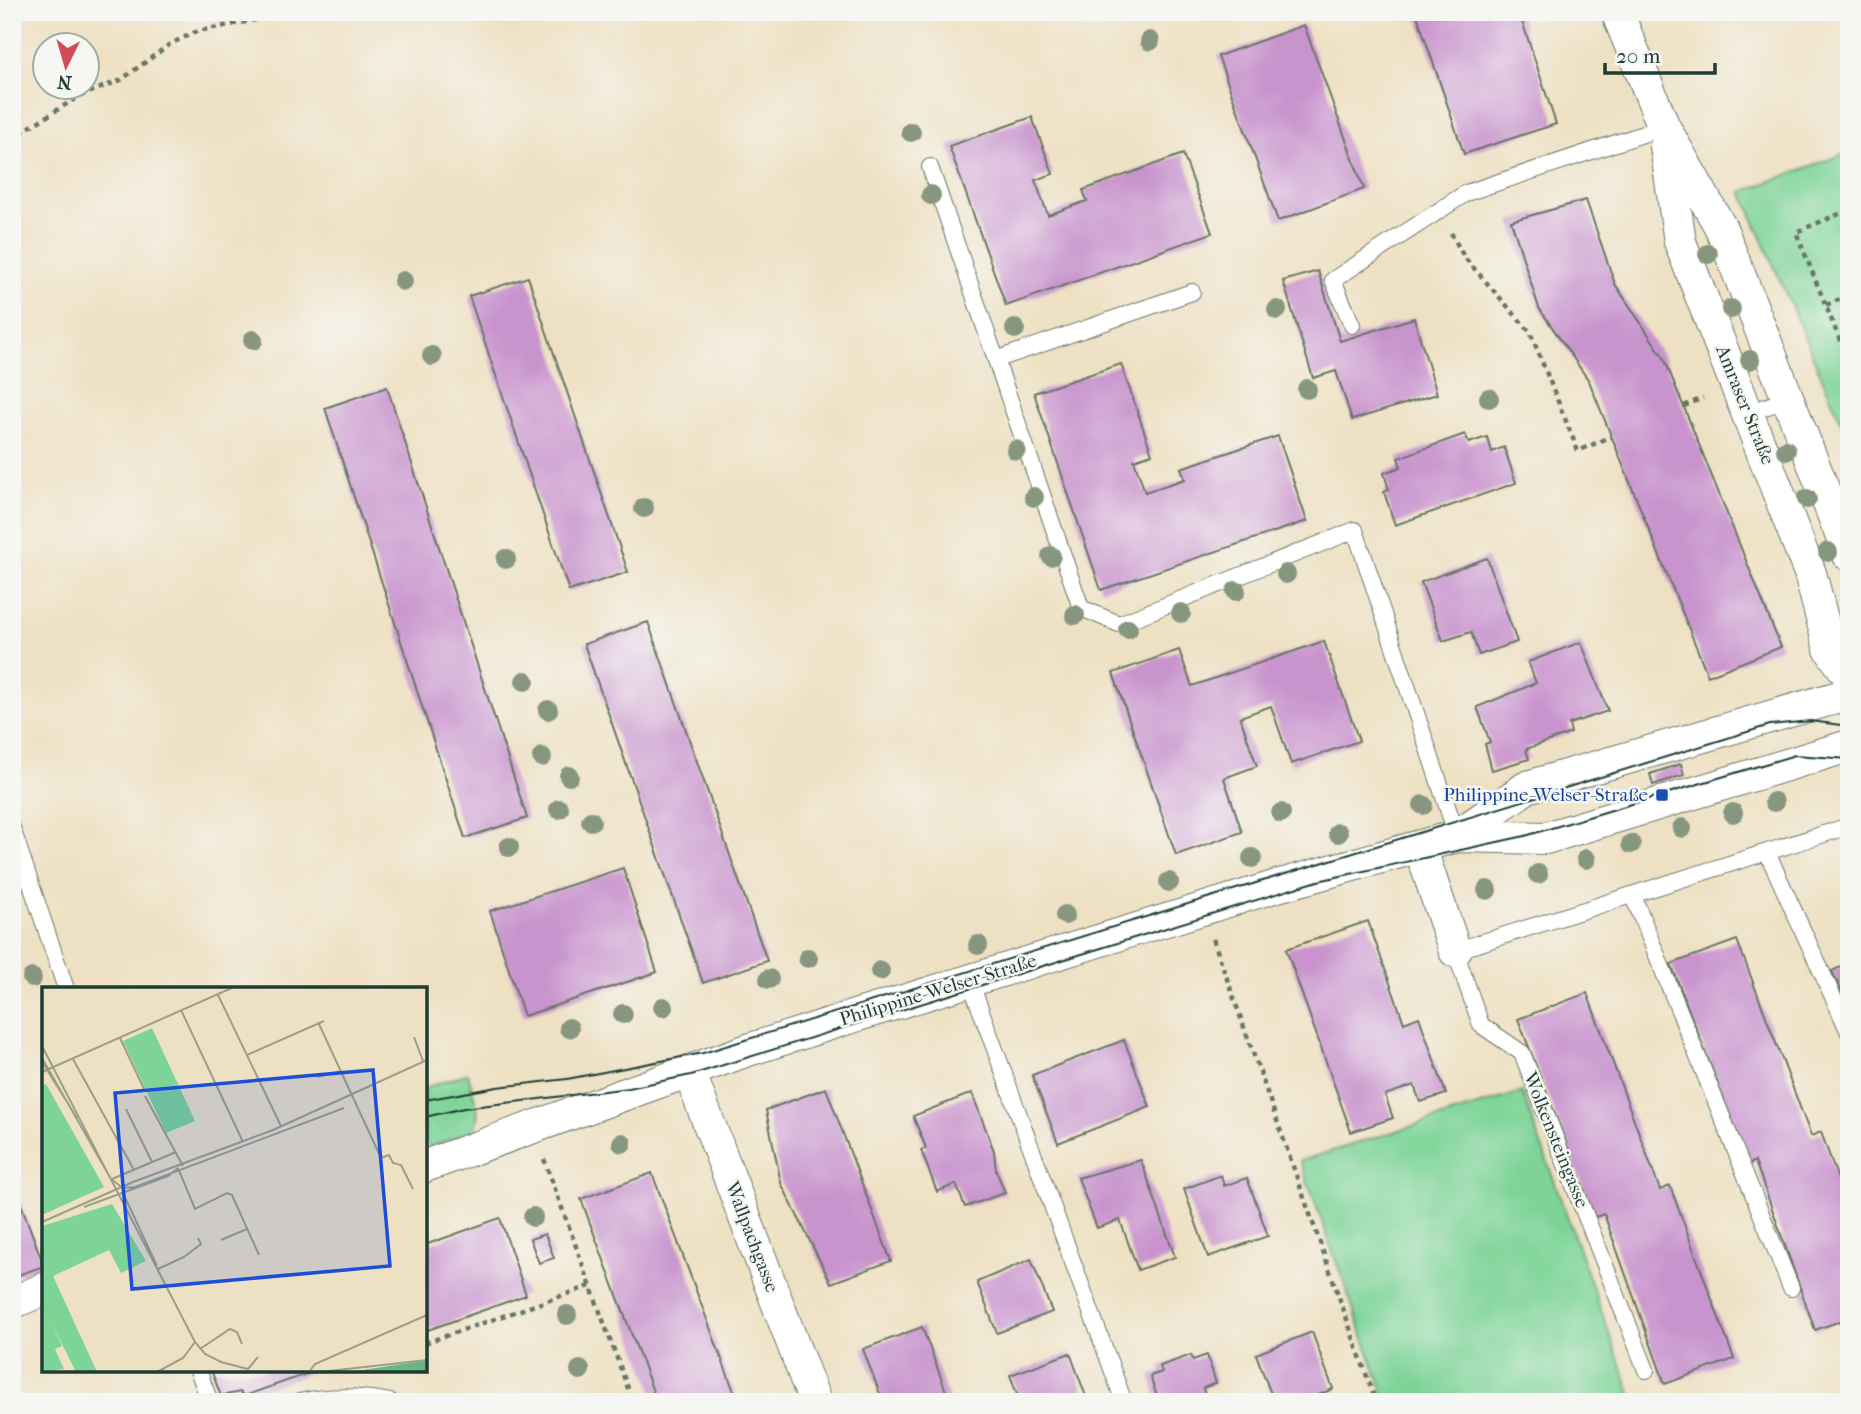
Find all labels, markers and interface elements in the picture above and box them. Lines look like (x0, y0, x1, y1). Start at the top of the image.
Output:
north arrow (32, 32, 102, 102)
scale bar (1605, 32, 1716, 76)
text: 20 m (1616, 44, 1661, 68)
text: N (56, 70, 73, 94)
street label: Amraser Straße (1711, 341, 1779, 468)
place label: Philippine-Welser-Straße (1443, 784, 1648, 806)
marker: Philippine-Welser-Straße (1654, 787, 1670, 803)
street label: Philippine-Welser-Straße (837, 950, 1039, 1030)
inset map (42, 987, 427, 1372)
street label: Wolkensteingasse (1518, 1068, 1593, 1211)
street label: Wallpachgasse (720, 1177, 783, 1296)

